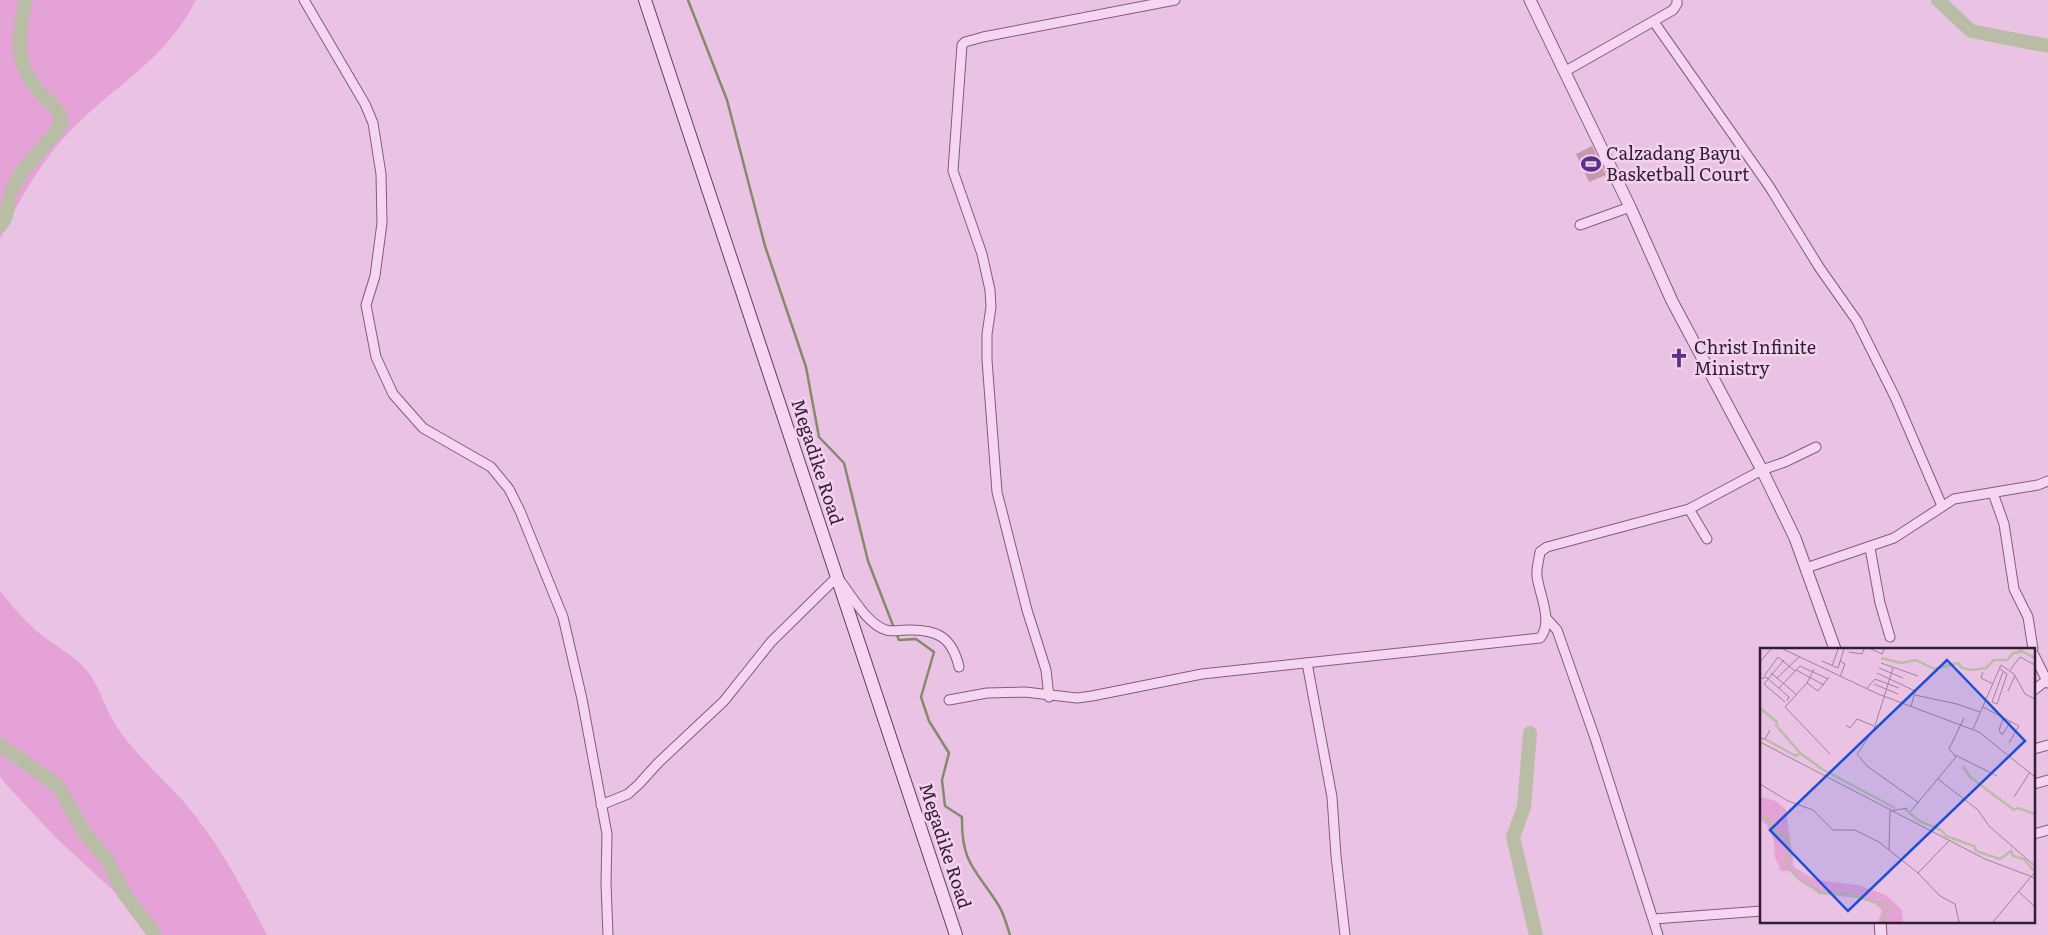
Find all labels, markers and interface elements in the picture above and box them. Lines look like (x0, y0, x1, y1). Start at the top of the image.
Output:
place label: Calzadang Bayu Basketball Court (1606, 139, 1750, 187)
sports icon: Calzadang Bayu Basketball Court (1580, 153, 1602, 175)
place label: Christ Infinite Ministry (1694, 333, 1816, 381)
church icon: Christ Infinite Ministry (1668, 347, 1690, 369)
street label: Megadike Road (785, 395, 851, 528)
inset map (1760, 648, 2036, 922)
street label: Megadike Road (913, 779, 979, 912)

